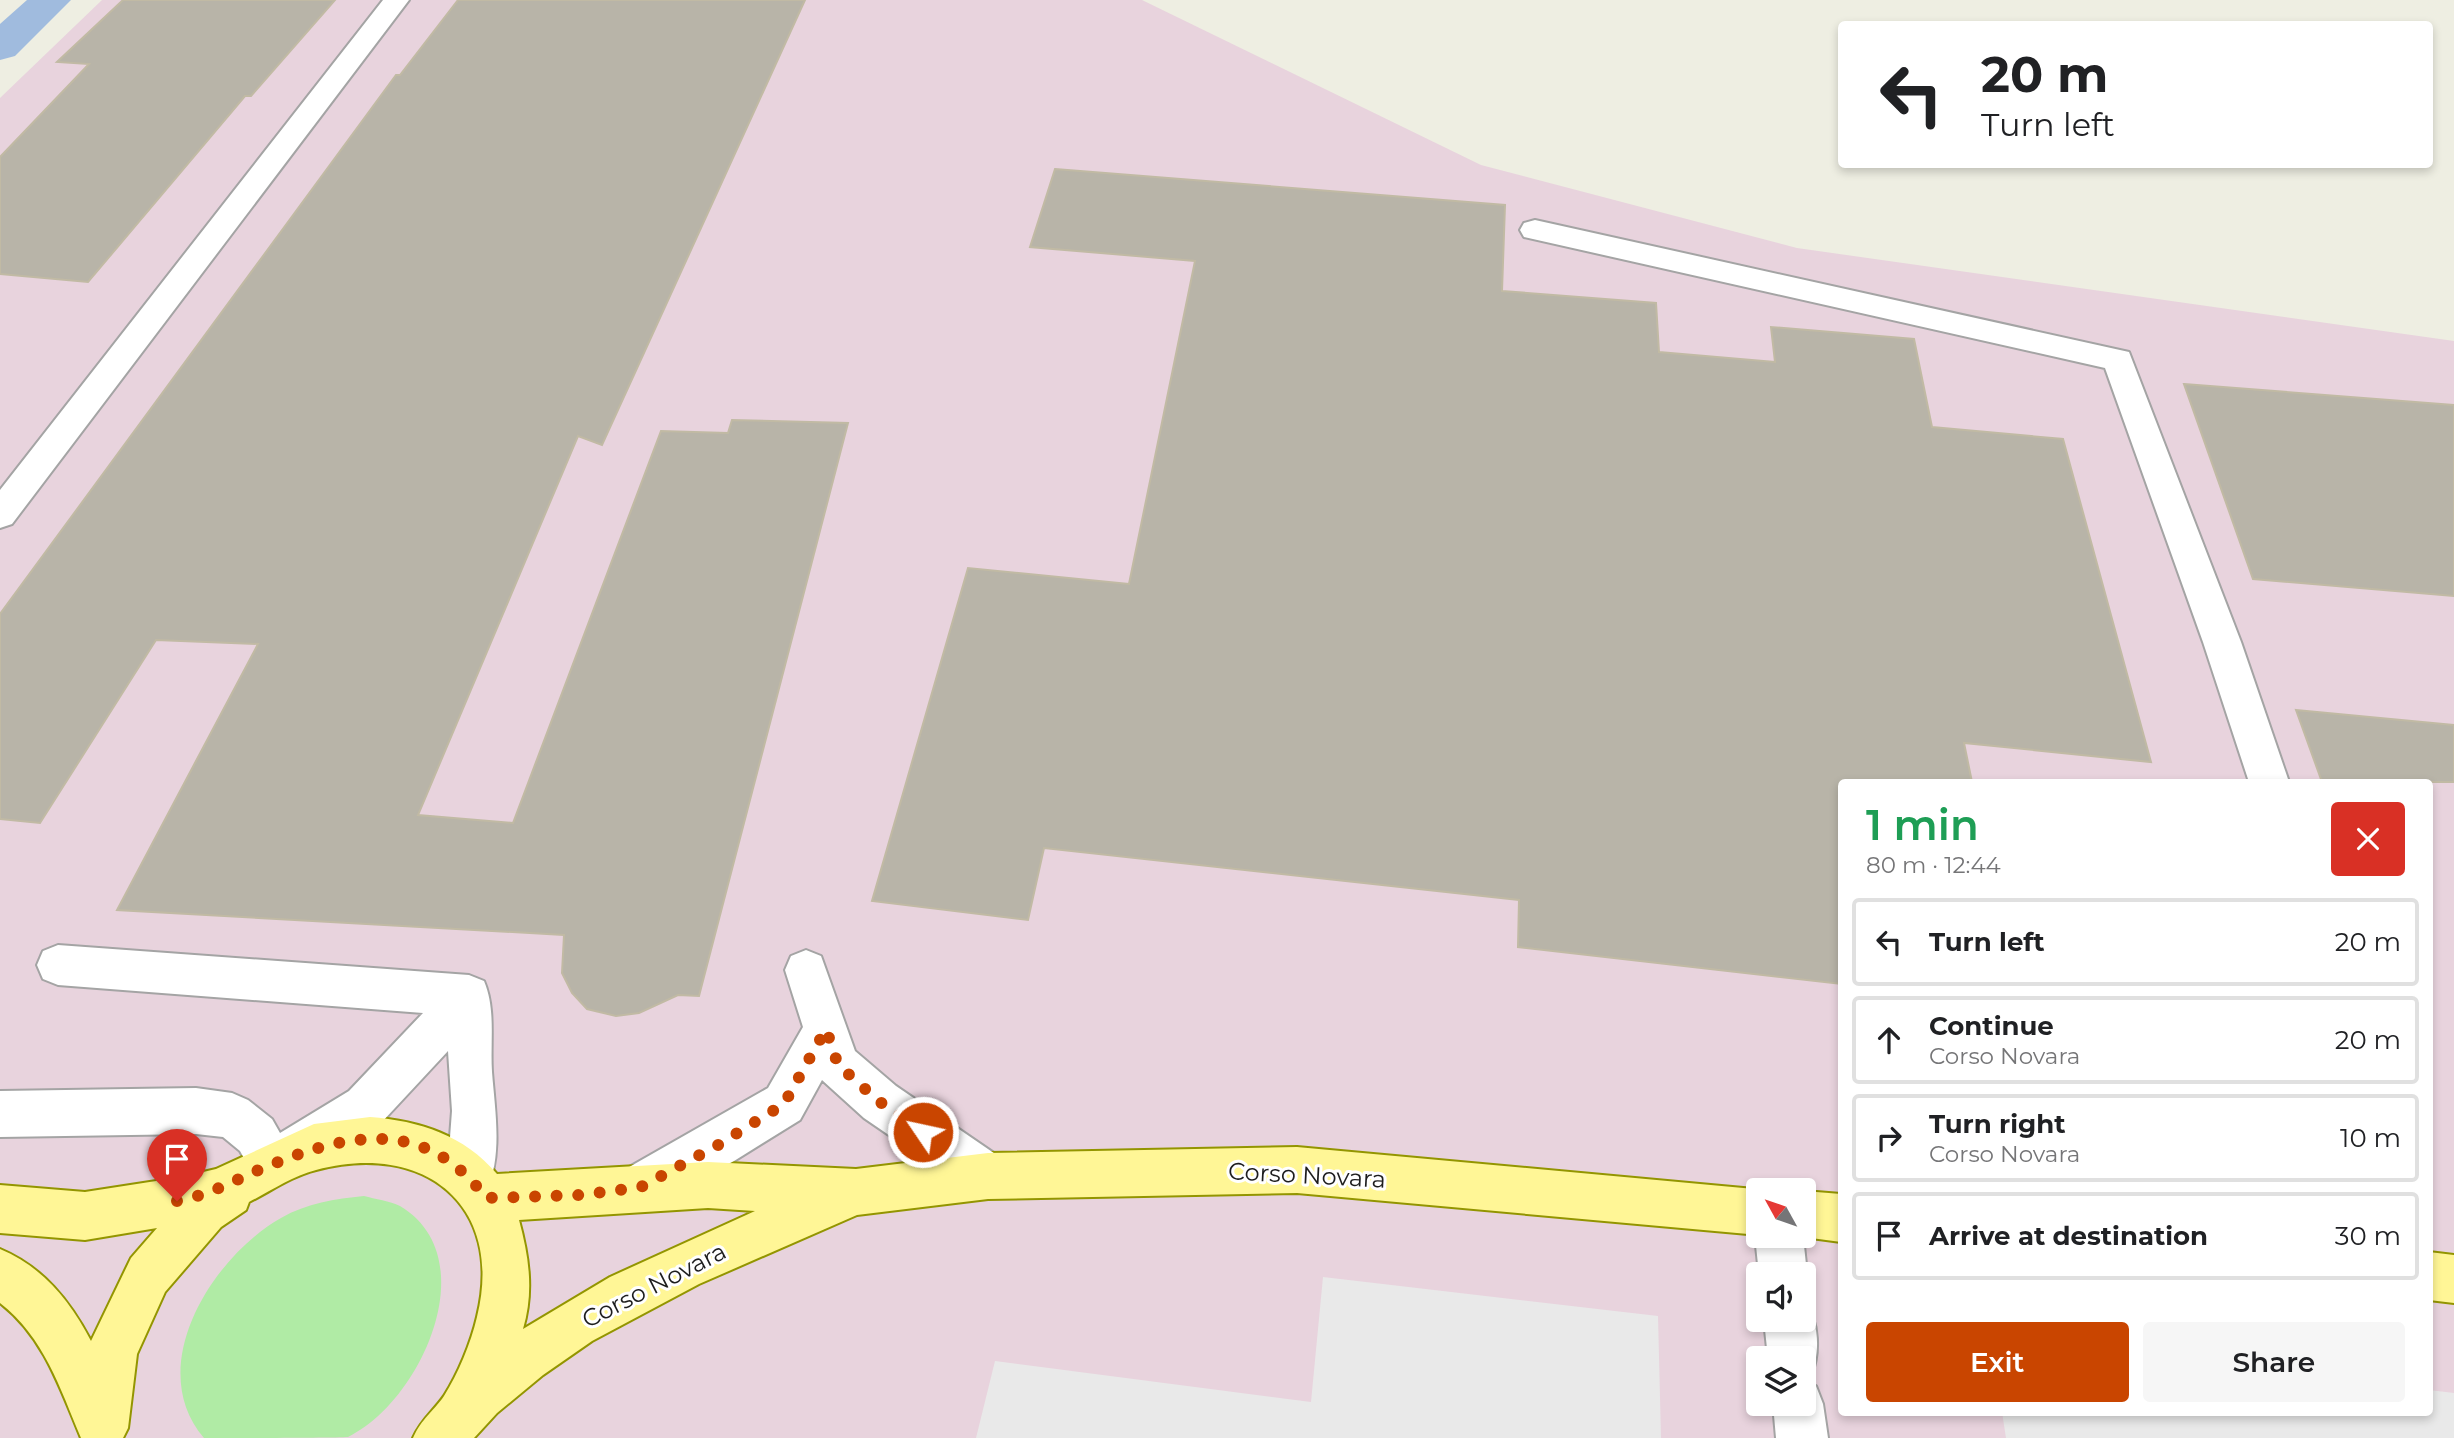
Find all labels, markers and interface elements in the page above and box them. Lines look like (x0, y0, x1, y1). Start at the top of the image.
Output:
text: 20 m (1981, 45, 2108, 104)
icon: left (1866, 49, 1957, 140)
text: Turn left (1981, 105, 2115, 144)
text: 1 min (1866, 799, 1979, 851)
button: close (2331, 802, 2405, 876)
text: 80 m · 12:44 (1866, 851, 2001, 879)
icon: left (1870, 923, 1908, 961)
text: Turn left (1929, 926, 2045, 958)
text: 20 m (2335, 926, 2401, 958)
text: Continue (1929, 1010, 2054, 1042)
icon: ahead (1870, 1021, 1908, 1059)
text: 20 m (2335, 1024, 2401, 1056)
text: Corso Novara (1929, 1042, 2080, 1070)
position arrow (886, 1095, 960, 1169)
text: Turn right (1929, 1108, 2065, 1140)
icon: right (1870, 1119, 1908, 1157)
text: 10 m (2340, 1122, 2401, 1154)
pin (147, 1129, 207, 1201)
icon: arrive (158, 1140, 196, 1178)
text: Corso Novara (1929, 1140, 2080, 1168)
street label: Corso Novara (1227, 1156, 1387, 1194)
north arrow (1746, 1178, 1816, 1248)
map controls (1746, 1178, 1816, 1416)
icon: arrive (1870, 1217, 1908, 1255)
text: Arrive at destination (1929, 1220, 2208, 1252)
text: 30 m (2335, 1220, 2401, 1252)
street label: Corso Novara (577, 1236, 731, 1334)
button: sound (1746, 1262, 1816, 1332)
button: Exit (1866, 1322, 2129, 1402)
button: Share (2143, 1322, 2405, 1402)
button: layers (1746, 1346, 1816, 1416)

